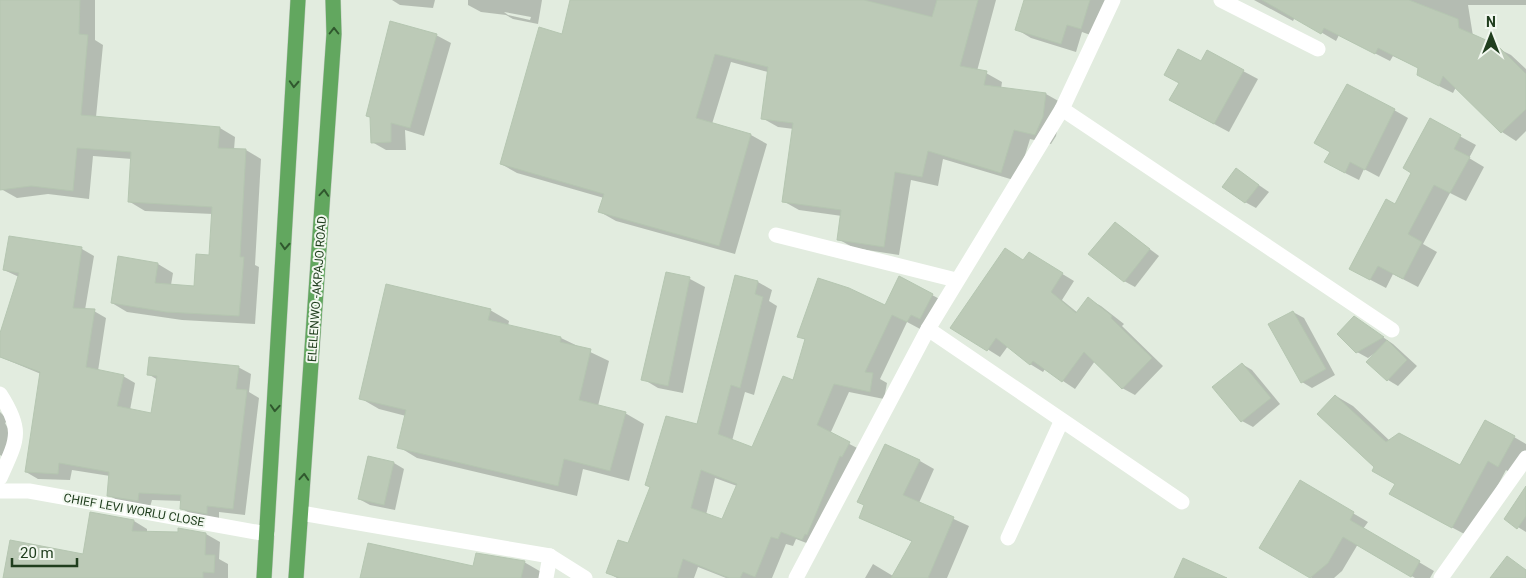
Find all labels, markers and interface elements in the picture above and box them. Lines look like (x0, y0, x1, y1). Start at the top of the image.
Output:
north arrow (1466, 10, 1516, 60)
text: N (1486, 14, 1496, 30)
one-way arrow (329, 26, 339, 34)
one-way arrow (289, 80, 300, 88)
one-way arrow (318, 188, 329, 196)
street label: ELELENWO -AKPAJO ROAD (305, 215, 329, 362)
one-way arrow (280, 242, 291, 250)
one-way arrow (270, 404, 281, 412)
one-way arrow (298, 473, 309, 481)
street label: CHIEF LEVI WORLU CLOSE (63, 491, 206, 529)
scale bar (12, 536, 78, 568)
text: 20 m (20, 544, 54, 562)

